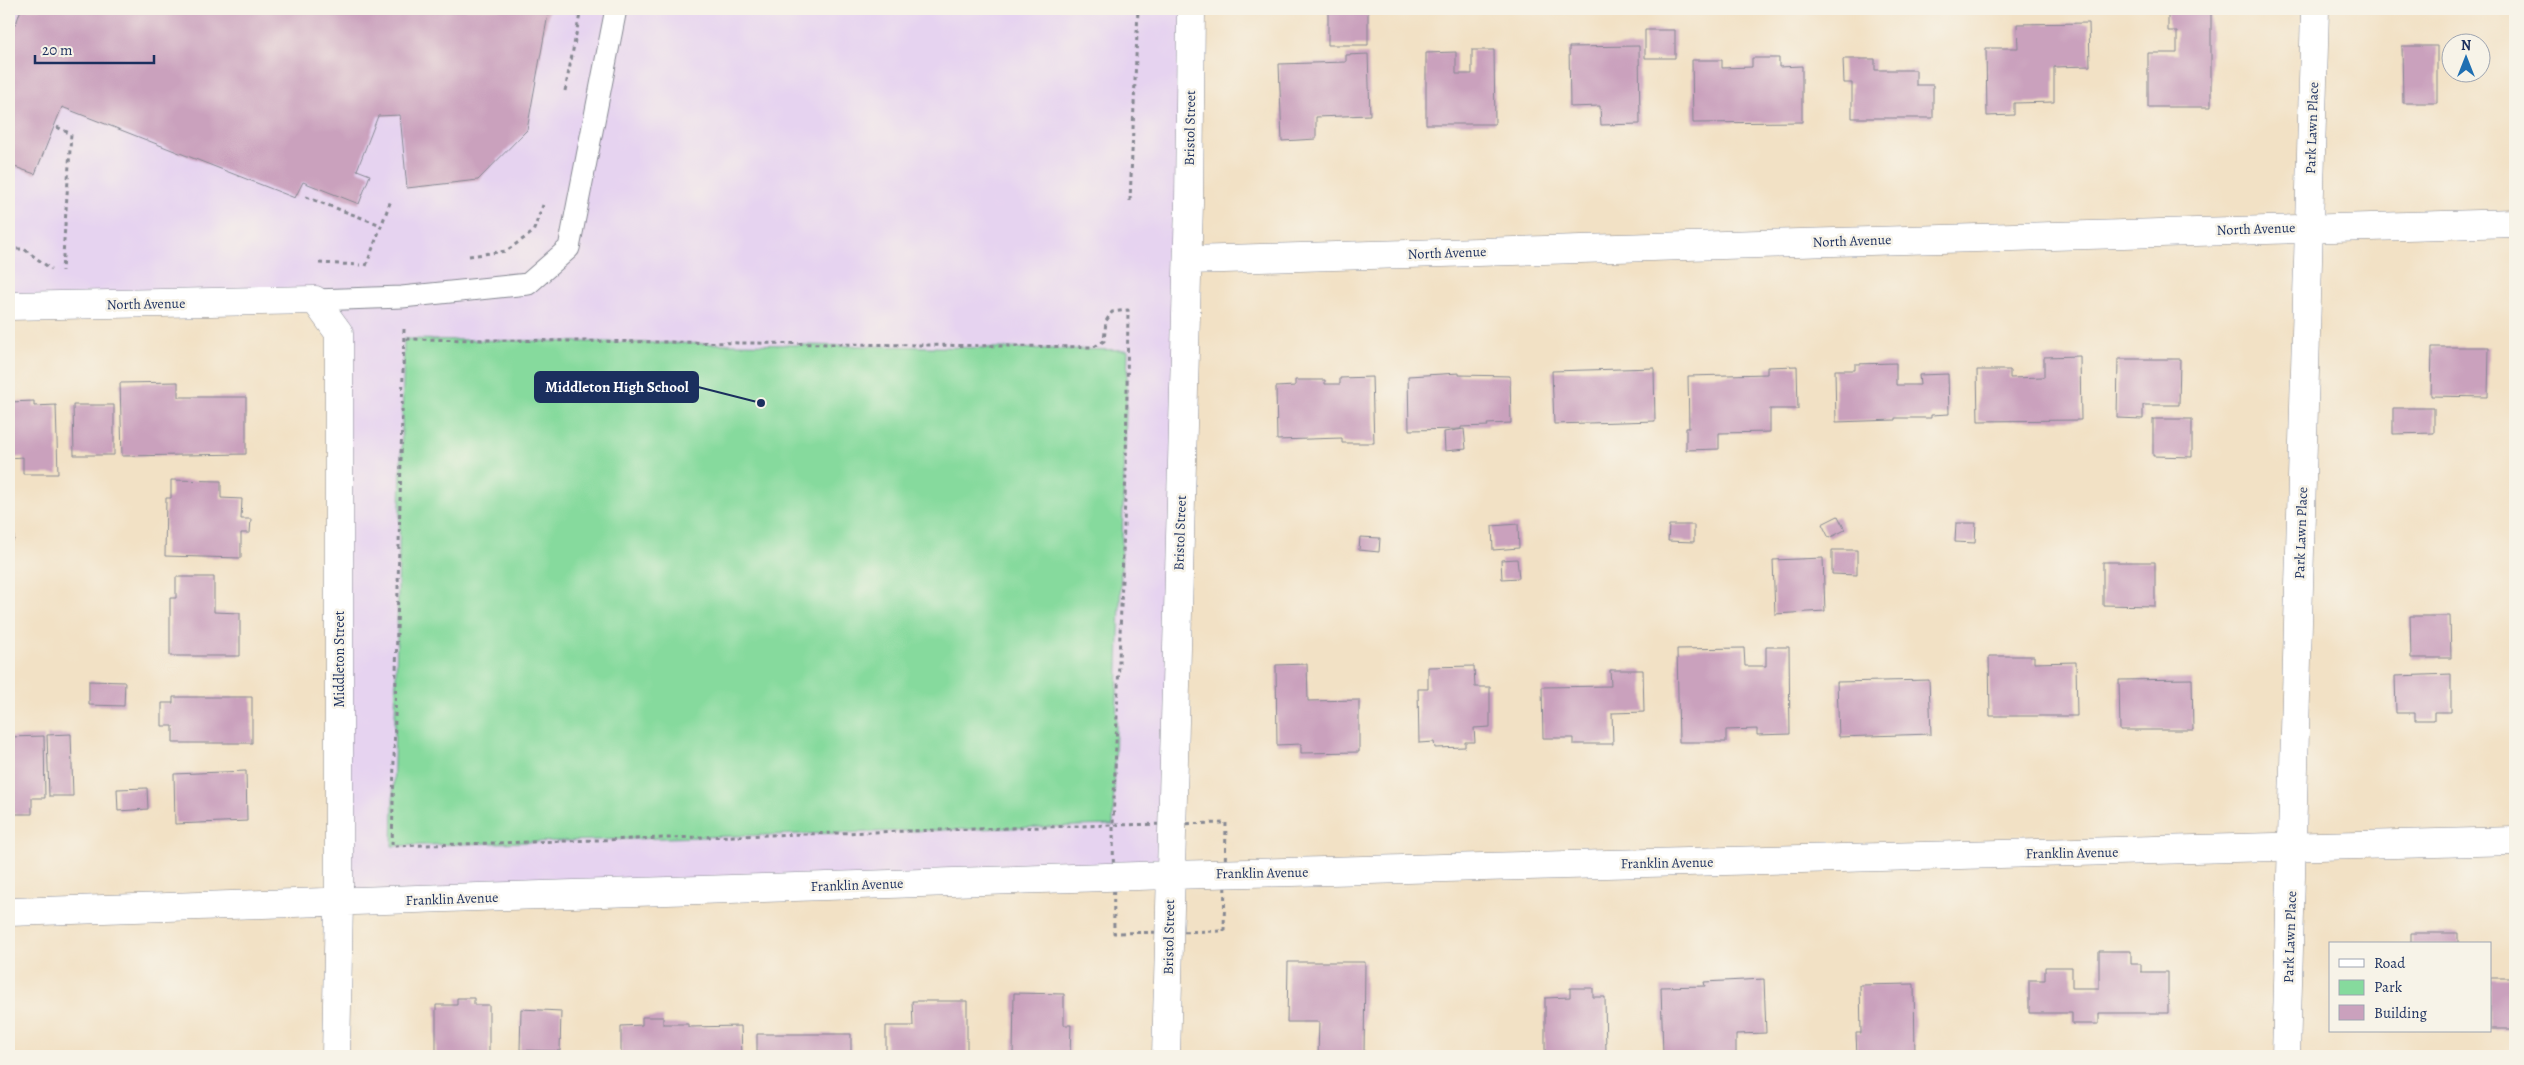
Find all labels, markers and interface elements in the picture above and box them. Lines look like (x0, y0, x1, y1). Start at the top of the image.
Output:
scale bar (35, 32, 154, 64)
north arrow (2442, 32, 2492, 82)
text: N (2461, 36, 2471, 55)
text: 20 m (42, 40, 73, 60)
street label: Park Lawn Place (2301, 82, 2323, 174)
street label: Bristol Street (1180, 90, 1200, 166)
street label: North Avenue (2216, 218, 2296, 240)
street label: North Avenue (1812, 230, 1892, 252)
street label: North Avenue (1407, 242, 1487, 264)
street label: North Avenue (106, 294, 186, 314)
callout: Middleton High School (535, 372, 698, 402)
text: Middleton High School (545, 377, 689, 397)
street label: Park Lawn Place (2290, 487, 2312, 579)
street label: Bristol Street (1169, 495, 1191, 571)
street label: Middleton Street (330, 610, 349, 707)
street label: Franklin Avenue (2025, 843, 2119, 863)
street label: Franklin Avenue (1620, 853, 1714, 873)
street label: Franklin Avenue (1215, 863, 1309, 883)
street label: Franklin Avenue (810, 874, 904, 896)
street label: Franklin Avenue (405, 888, 499, 910)
street label: Park Lawn Place (2279, 891, 2301, 983)
street label: Bristol Street (1159, 899, 1179, 975)
legend (2329, 942, 2492, 1032)
text: Road (2374, 953, 2406, 973)
text: Park (2374, 977, 2403, 997)
text: Building (2374, 1003, 2427, 1023)

